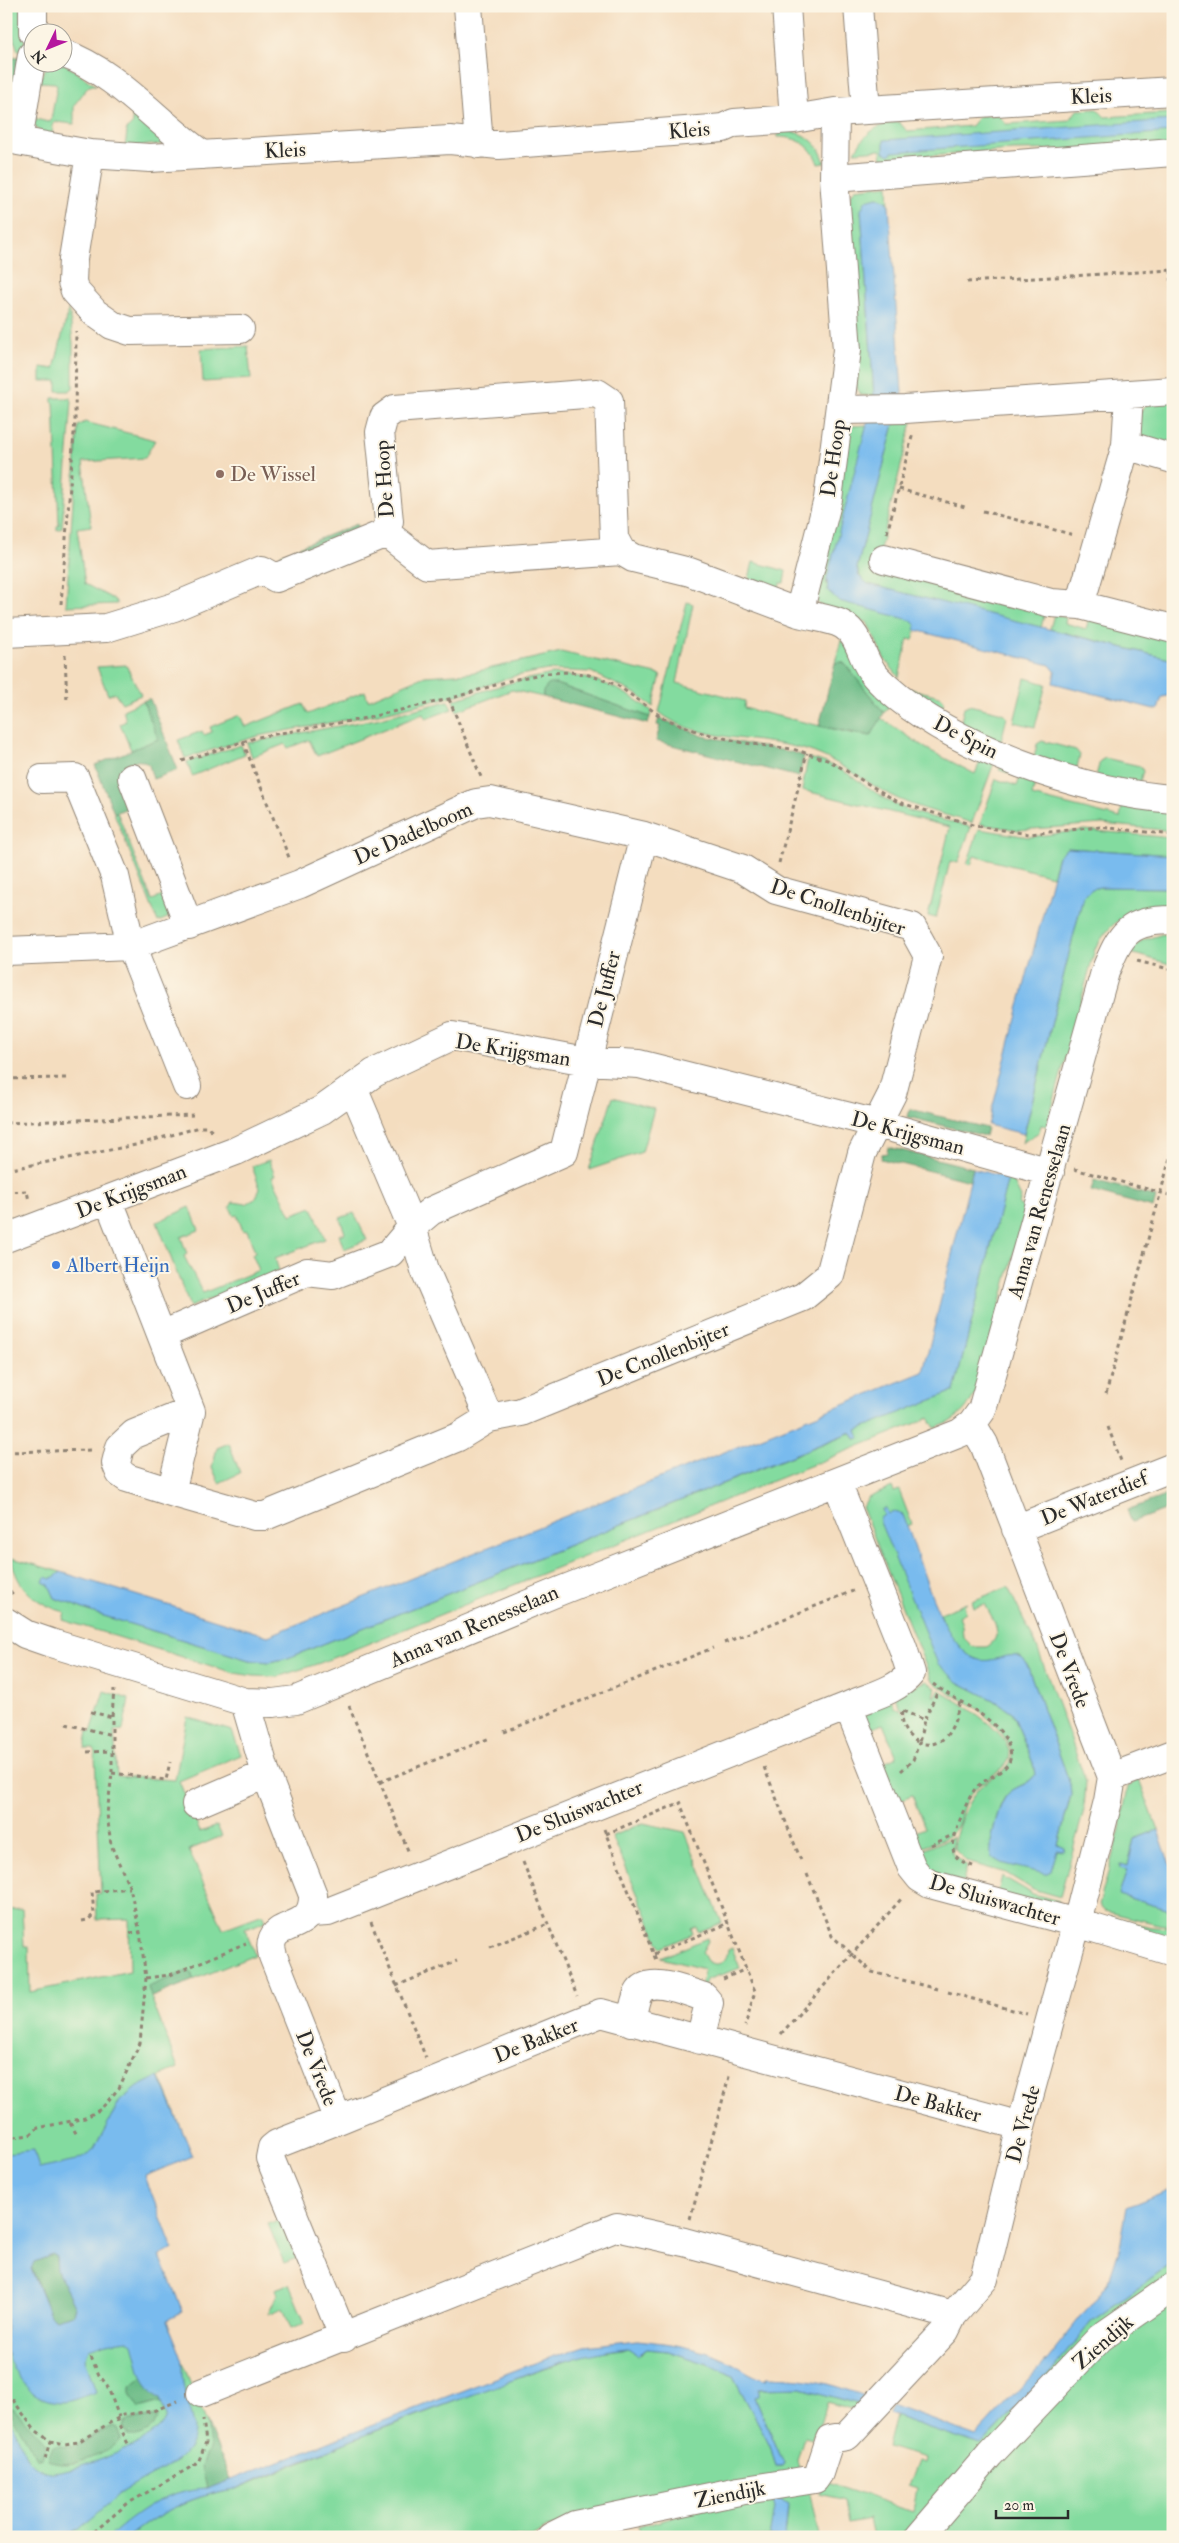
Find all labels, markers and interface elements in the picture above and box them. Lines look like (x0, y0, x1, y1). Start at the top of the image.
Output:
north arrow (22, 22, 72, 72)
text: N (28, 46, 50, 68)
street label: Kleis (1070, 82, 1112, 111)
street label: Kleis (667, 115, 711, 146)
street label: Kleis (264, 136, 306, 165)
street label: De Hoop (815, 418, 852, 499)
street label: De Hoop (368, 439, 401, 519)
place label: De Wissel (230, 461, 316, 488)
marker: De Wissel (214, 468, 226, 480)
street label: De Spin (929, 710, 1003, 765)
street label: De Dadelboom (350, 795, 477, 872)
street label: De Cnollenbijter (767, 873, 909, 942)
street label: De Juffer (582, 948, 627, 1030)
street label: De Krijgsman (453, 1028, 573, 1073)
street label: De Krijgsman (848, 1105, 968, 1162)
street label: Anna van Renesselaan (1001, 1120, 1077, 1303)
street label: De Krijgsman (72, 1158, 191, 1225)
place label: Albert Heijn (65, 1252, 170, 1279)
marker: Albert Heijn (50, 1259, 62, 1271)
street label: De Juffer (222, 1265, 304, 1320)
street label: De Cnollenbijter (593, 1316, 734, 1393)
street label: De Waterdief (1037, 1464, 1155, 1532)
street label: Anna van Renesselaan (385, 1579, 563, 1675)
street label: De Vrede (1043, 1628, 1096, 1712)
street label: De Sluiswachter (511, 1774, 647, 1849)
street label: De Sluiswachter (926, 1869, 1064, 1932)
street label: De Bakker (490, 2011, 583, 2070)
street label: De Vrede (289, 2026, 344, 2110)
street label: De Bakker (891, 2080, 985, 2129)
street label: De Vrede (1000, 2082, 1047, 2166)
street label: Ziendijk (1067, 2309, 1139, 2376)
street label: Ziendijk (692, 2474, 768, 2515)
scale bar (996, 2488, 1069, 2520)
text: 20 m (1004, 2496, 1034, 2515)

